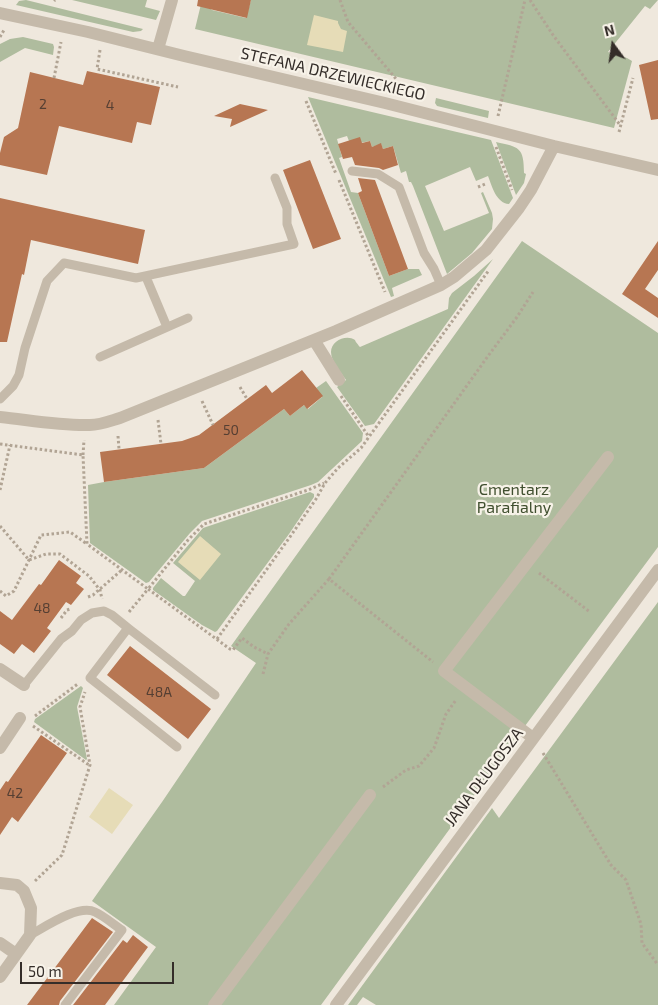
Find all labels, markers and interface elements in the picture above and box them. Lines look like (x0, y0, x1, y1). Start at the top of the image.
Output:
north arrow (588, 20, 638, 70)
text: N (602, 20, 616, 39)
street label: STEFANA DRZEWIECKIEGO (239, 43, 427, 105)
house number: 2 (39, 96, 47, 112)
house number: 4 (106, 97, 114, 113)
house number: 50 (223, 422, 239, 438)
park label: Cmentarz Parafialny (477, 480, 551, 518)
house number: 48 (33, 600, 51, 616)
house number: 48A (146, 684, 172, 700)
street label: JANA DŁUGOSZA (441, 724, 527, 830)
house number: 42 (7, 785, 23, 801)
scale bar (22, 952, 176, 984)
text: 50 m (28, 962, 62, 980)

